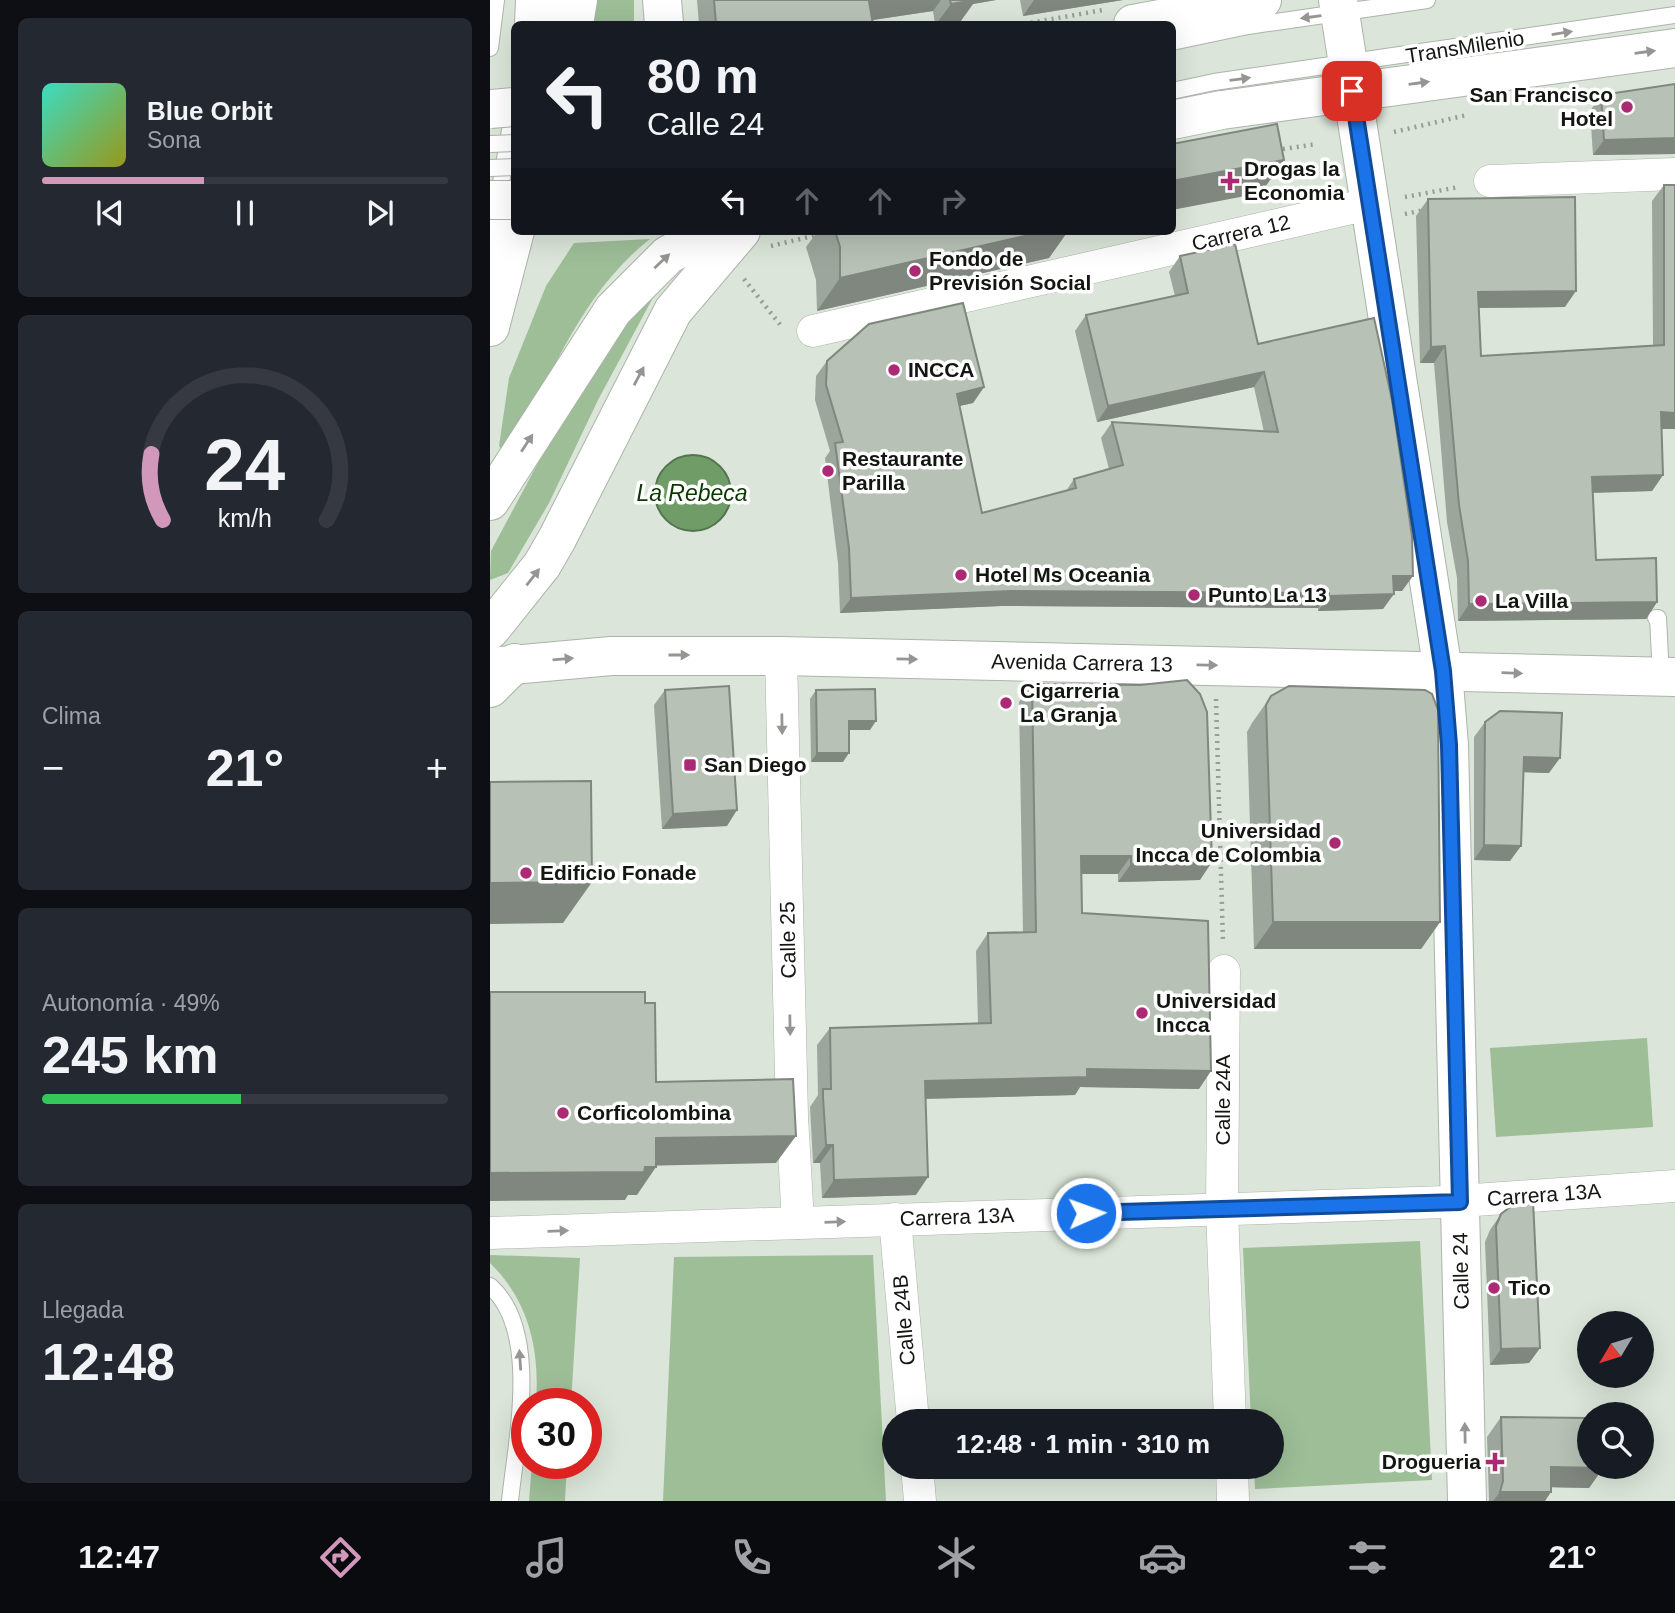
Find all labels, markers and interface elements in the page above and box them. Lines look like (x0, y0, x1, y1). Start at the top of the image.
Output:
one-way arrow (1300, 11, 1322, 22)
street label: TransMilenio (1404, 26, 1526, 67)
one-way arrow (1551, 27, 1573, 38)
one-way arrow (1634, 46, 1656, 57)
icon: left (532, 49, 623, 140)
text: 80 m (647, 49, 759, 103)
pin (1322, 61, 1382, 121)
icon: arrive (1333, 72, 1371, 110)
one-way arrow (1229, 73, 1251, 84)
one-way arrow (1408, 77, 1430, 88)
place label: San Francisco Hotel (1469, 83, 1613, 130)
text: Blue Orbit (147, 96, 273, 126)
marker: San Francisco Hotel (1619, 99, 1635, 115)
text: Calle 24 (647, 106, 764, 142)
text: Sona (147, 127, 201, 153)
place label: Drogas la Economia (1244, 157, 1345, 204)
marker: Drogas la Economia (1222, 173, 1238, 189)
icon: left (715, 182, 753, 220)
icon: ahead (788, 182, 826, 220)
icon: ahead (861, 182, 899, 220)
icon: right (934, 182, 972, 220)
icon: previous (91, 194, 129, 232)
icon: pause (226, 194, 264, 232)
icon: next (361, 194, 399, 232)
street label: Carrera 12 (1189, 210, 1292, 255)
place label: Fondo de Previsión Social (929, 247, 1091, 294)
one-way arrow (653, 254, 670, 270)
marker: Fondo de Previsión Social (907, 263, 923, 279)
place label: INCCA (908, 358, 975, 381)
marker: INCCA (886, 362, 902, 378)
one-way arrow (634, 366, 645, 386)
text: 24 (205, 424, 286, 505)
one-way arrow (520, 433, 533, 453)
place label: Restaurante Parilla (842, 447, 963, 494)
marker: Restaurante Parilla (820, 463, 836, 479)
water label: La Rebeca (636, 480, 748, 506)
text: km/h (218, 504, 272, 532)
place label: Hotel Ms Oceania (975, 563, 1150, 586)
marker: Hotel Ms Oceania (953, 567, 969, 583)
one-way arrow (526, 568, 540, 586)
place label: Punto La 13 (1208, 583, 1327, 606)
marker: Punto La 13 (1186, 587, 1202, 603)
place label: La Villa (1495, 589, 1568, 612)
marker: La Villa (1473, 593, 1489, 609)
one-way arrow (668, 649, 690, 661)
street label: Avenida Carrera 13 (991, 649, 1173, 676)
one-way arrow (552, 653, 574, 664)
one-way arrow (896, 653, 918, 664)
one-way arrow (1197, 660, 1219, 671)
one-way arrow (1501, 667, 1523, 679)
place label: Cigarreria La Granja (1020, 679, 1120, 726)
marker: Cigarreria La Granja (998, 695, 1014, 711)
text: Clima (42, 703, 101, 729)
one-way arrow (777, 713, 788, 735)
text: 21° (206, 739, 284, 797)
text: − (42, 747, 64, 789)
text: + (426, 747, 448, 789)
place label: San Diego (704, 753, 807, 776)
marker: San Diego (682, 757, 698, 773)
place label: Universidad Incca de Colombia (1135, 819, 1321, 866)
marker: Universidad Incca de Colombia (1327, 835, 1343, 851)
place label: Edificio Fonade (540, 861, 696, 884)
marker: Edificio Fonade (518, 865, 534, 881)
street label: Calle 25 (775, 901, 800, 979)
place label: Universidad Incca (1156, 989, 1276, 1036)
text: Autonomía · 49% (42, 990, 220, 1016)
marker: Universidad Incca (1134, 1005, 1150, 1021)
one-way arrow (784, 1014, 795, 1036)
text: 245 km (42, 1026, 218, 1084)
street label: Calle 24A (1211, 1054, 1234, 1146)
place label: Corficolombina (577, 1101, 731, 1124)
marker: Corficolombina (555, 1105, 571, 1121)
position arrow (1049, 1176, 1123, 1250)
street label: Carrera 13A (1486, 1179, 1602, 1210)
street label: Carrera 13A (899, 1203, 1015, 1230)
one-way arrow (824, 1216, 846, 1227)
one-way arrow (547, 1225, 569, 1236)
street label: Calle 24 (1448, 1232, 1473, 1310)
street label: Calle 24B (888, 1274, 919, 1366)
place label: Tico (1508, 1276, 1551, 1299)
marker: Tico (1486, 1280, 1502, 1296)
text: Llegada (42, 1297, 124, 1323)
north arrow (1577, 1311, 1654, 1388)
map controls (1577, 1311, 1654, 1479)
text: 12:48 (42, 1333, 175, 1391)
one-way arrow (514, 1349, 525, 1371)
speed limit sign: 30 (511, 1388, 602, 1479)
button: search (1577, 1402, 1654, 1479)
one-way arrow (1460, 1422, 1471, 1444)
text: 12:48 · 1 min · 310 m (956, 1429, 1210, 1459)
place label: Drogueria (1382, 1450, 1481, 1473)
marker: Drogueria (1487, 1454, 1503, 1470)
icon: directions (316, 1533, 365, 1582)
icon: music (522, 1533, 571, 1582)
icon: phone (727, 1533, 776, 1582)
icon: climate (932, 1533, 981, 1582)
icon: car (1138, 1533, 1187, 1582)
icon: filters (1343, 1533, 1392, 1582)
text: 12:47 (78, 1539, 160, 1575)
text: 21° (1548, 1539, 1597, 1575)

